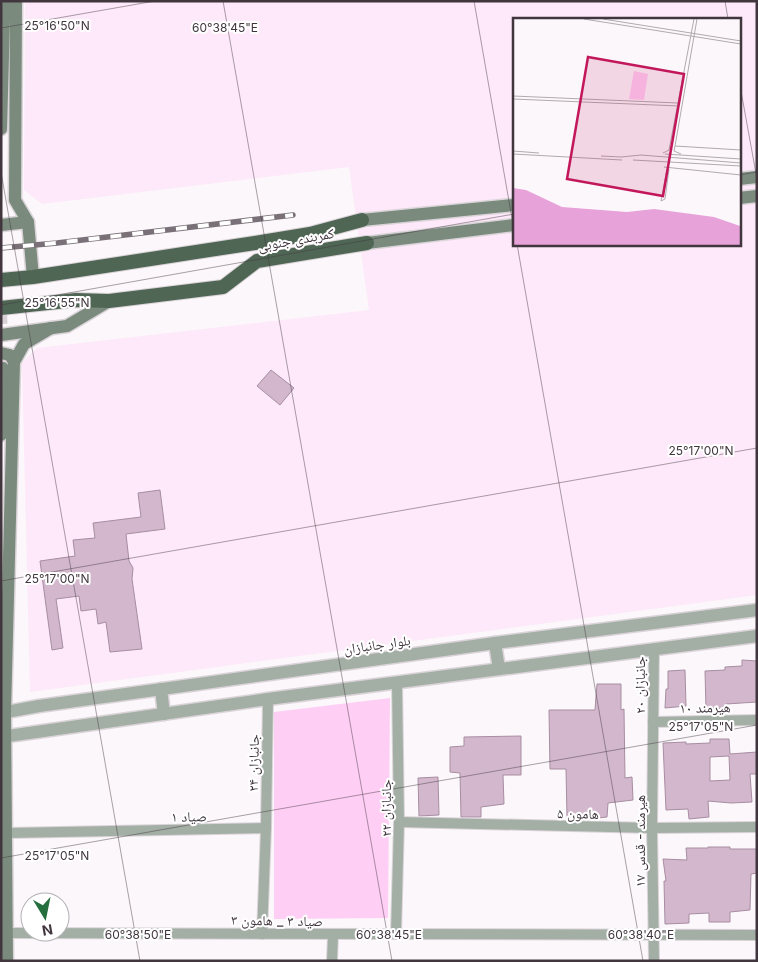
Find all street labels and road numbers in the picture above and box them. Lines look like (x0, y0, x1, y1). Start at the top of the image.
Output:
street label: کمربندی جنوبی (256, 224, 336, 255)
street label: بلوار جانبازان (342, 631, 412, 658)
street label: جانبازان ۲۰ (631, 656, 649, 714)
street label: هیرمند ۱۰ (679, 698, 731, 717)
street label: جانبازان ۲۴ (244, 734, 263, 792)
street label: جانبازان ۲۲ (377, 779, 395, 837)
street label: هیرمند - قدس ۱۷ (631, 795, 649, 887)
street label: هامون ۵ (557, 804, 599, 823)
street label: صیاد ۱ (171, 807, 207, 825)
street label: صیاد ۳ _ هامون ۳ (231, 911, 323, 930)

